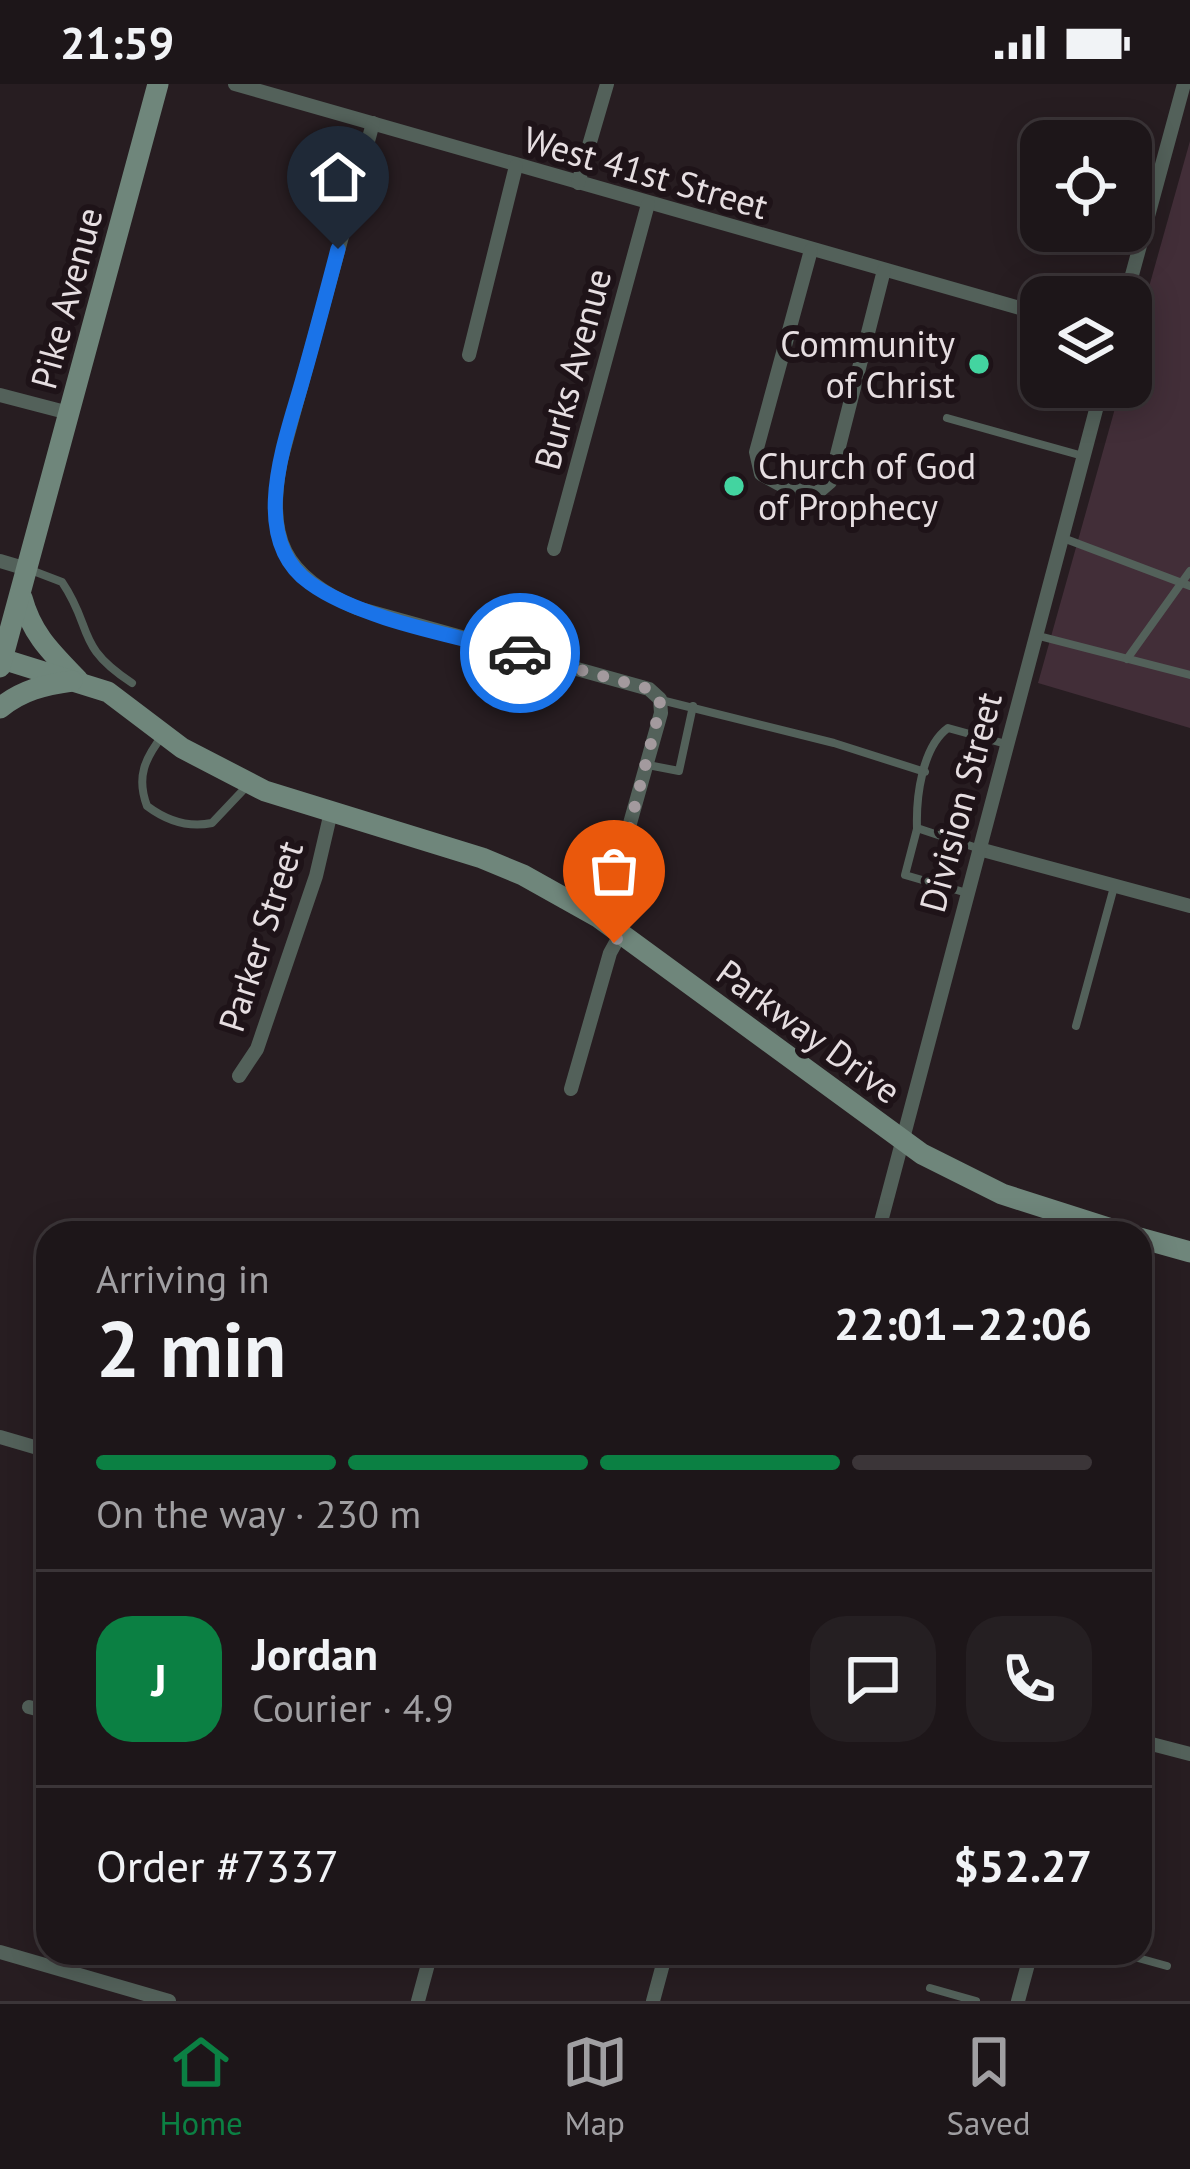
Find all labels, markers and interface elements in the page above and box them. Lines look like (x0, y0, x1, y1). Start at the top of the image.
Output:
text: 21:59 (60, 13, 174, 71)
street label: West 41st Street (519, 115, 773, 229)
map controls (1020, 120, 1152, 408)
button: locate (1020, 120, 1152, 252)
pin (287, 126, 389, 249)
icon: home (305, 144, 371, 210)
street label: Pike Avenue (19, 202, 113, 394)
street label: Burks Avenue (523, 263, 621, 475)
button: layers (1020, 276, 1152, 408)
place label: Community of Christ (780, 320, 955, 408)
marker: Community of Christ (966, 351, 992, 377)
place label: Church of God of Prophecy (758, 442, 976, 530)
marker: Church of God of Prophecy (721, 473, 747, 499)
courier (460, 593, 580, 713)
icon: car (487, 620, 553, 686)
street label: Division Street (908, 687, 1012, 917)
pin (563, 820, 665, 943)
street label: Parker Street (207, 835, 313, 1037)
icon: bag (581, 838, 647, 904)
street label: Parkway Drive (708, 948, 910, 1114)
text: Arriving in (96, 1253, 270, 1304)
text: 22:01–22:06 (834, 1294, 1092, 1352)
text: 2 min (96, 1298, 286, 1399)
text: On the way · 230 m (96, 1488, 421, 1539)
button: chat (810, 1616, 936, 1742)
button: phone (966, 1616, 1092, 1742)
text: Jordan (252, 1624, 378, 1682)
text: J (151, 1650, 167, 1708)
text: Courier · 4.9 (252, 1682, 454, 1733)
text: Order #7337 (96, 1836, 339, 1894)
text: $52.27 (953, 1836, 1092, 1894)
tab: Home (159, 2029, 243, 2144)
tab: Map (562, 2029, 628, 2144)
tab: Saved (947, 2029, 1031, 2144)

